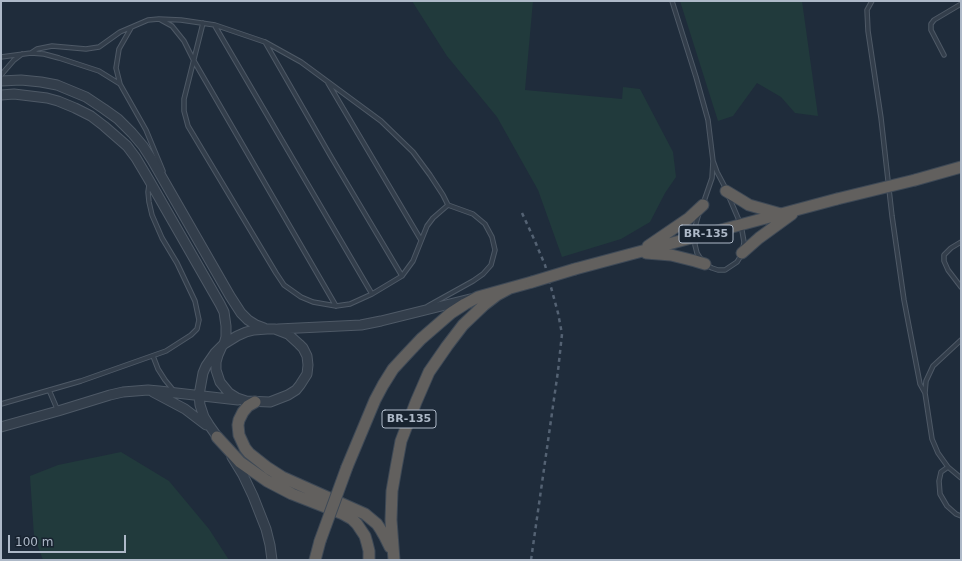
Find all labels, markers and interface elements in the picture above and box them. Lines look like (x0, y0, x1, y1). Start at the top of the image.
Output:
road number: BR-135 (679, 225, 733, 243)
road number: BR-135 (382, 410, 436, 428)
scale bar (10, 527, 128, 553)
text: 100 m (15, 535, 53, 549)

